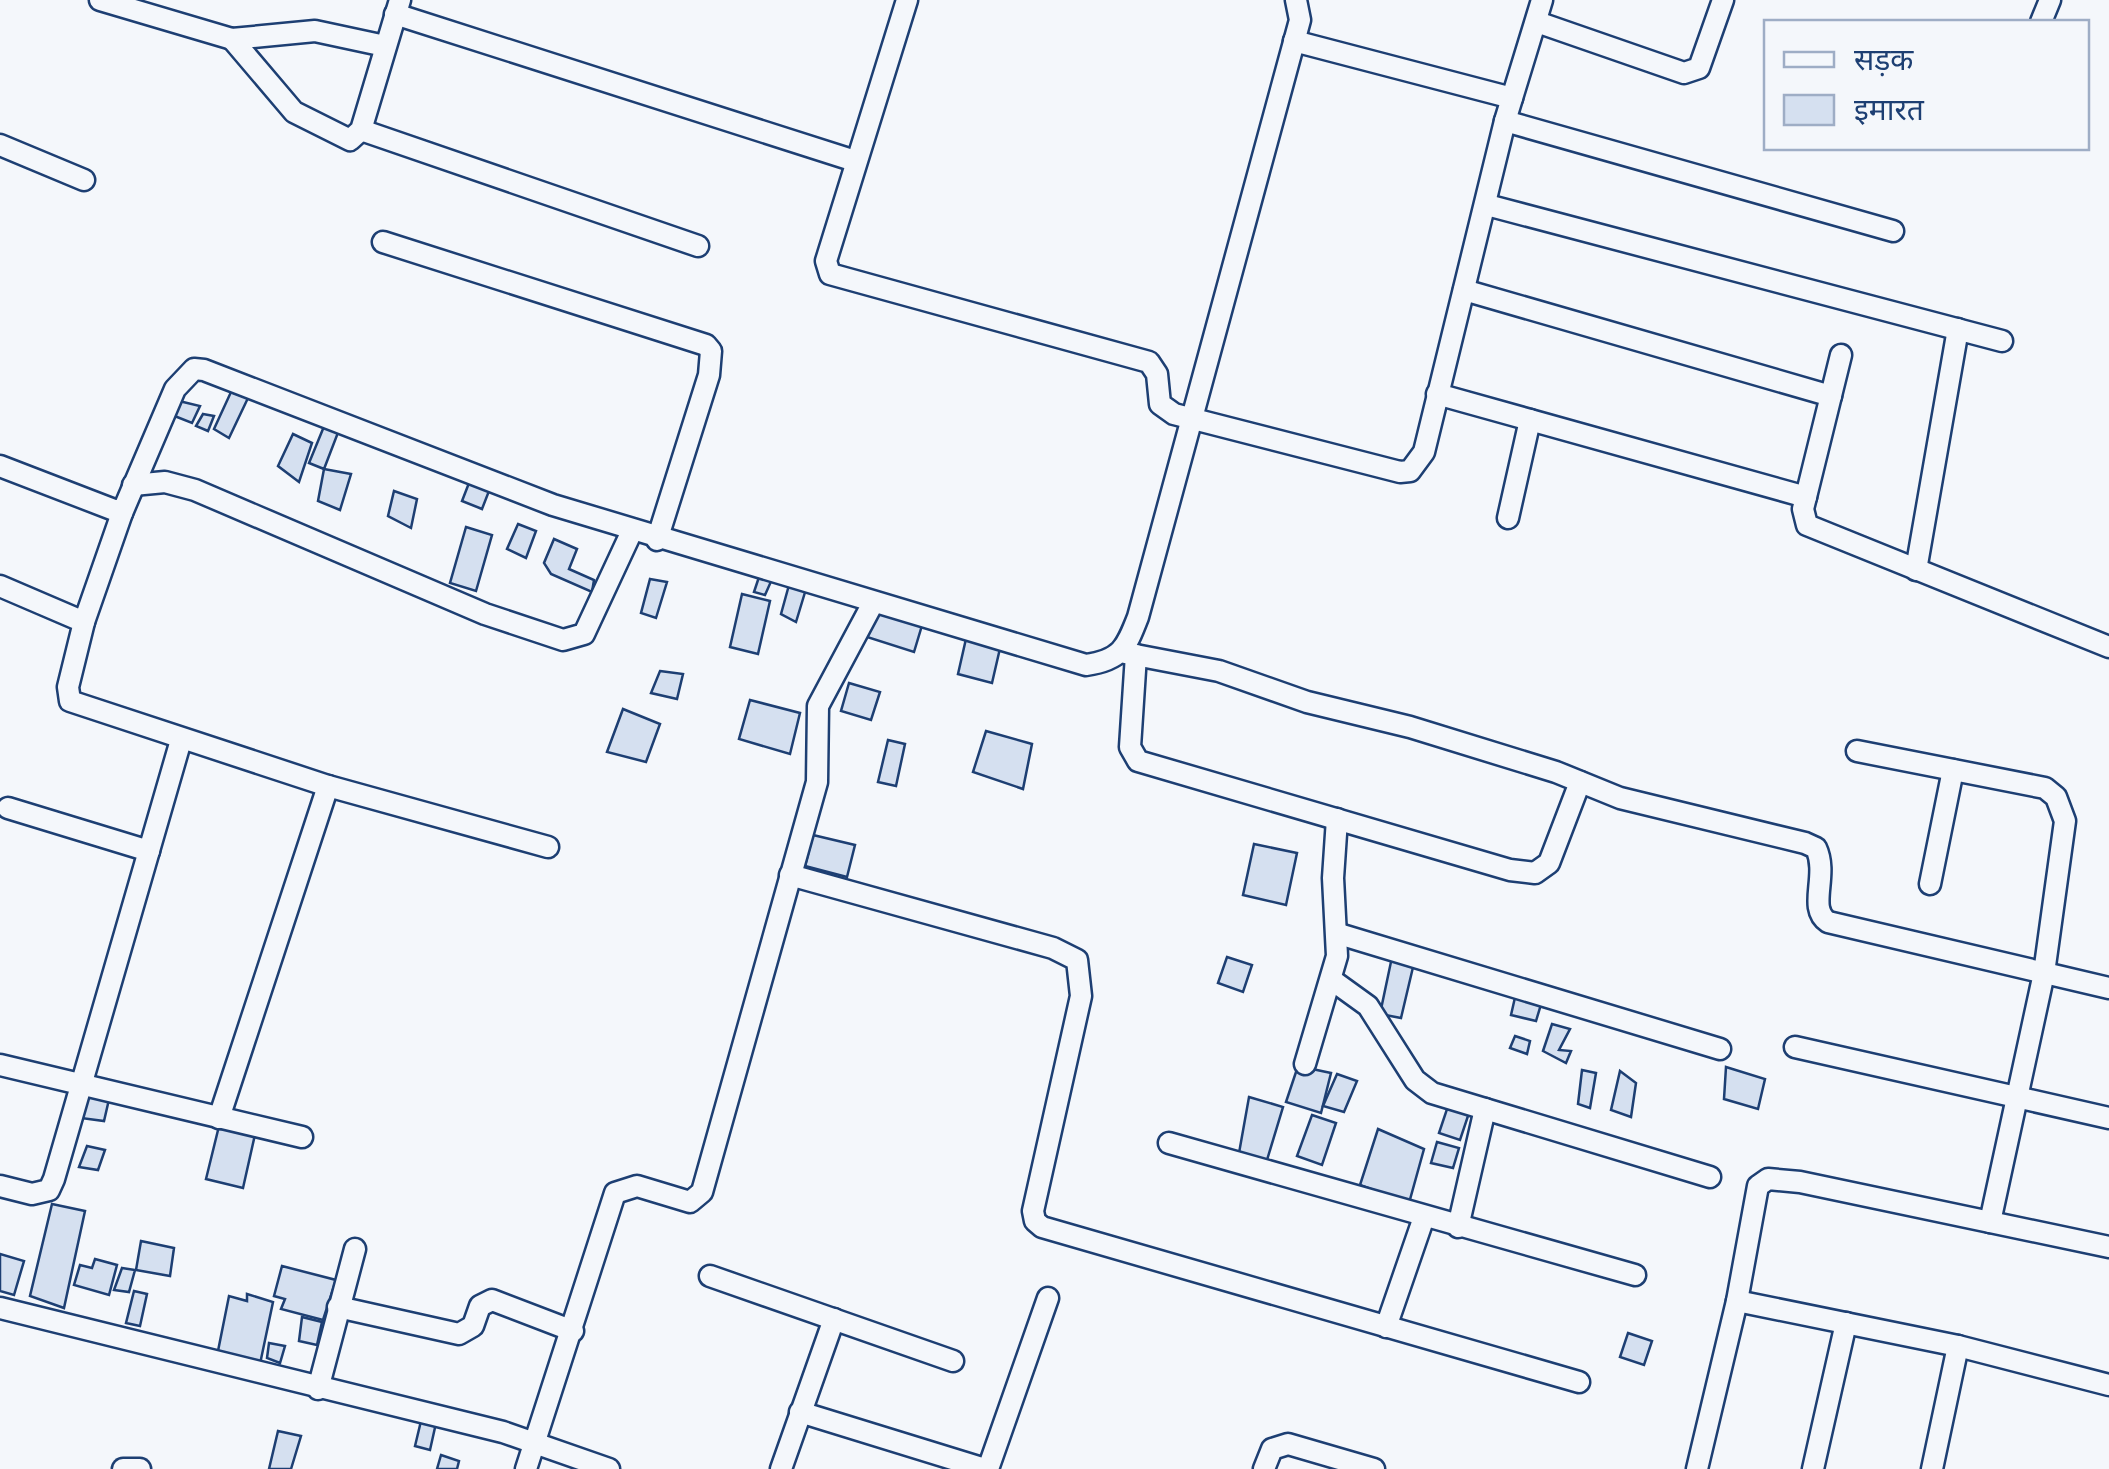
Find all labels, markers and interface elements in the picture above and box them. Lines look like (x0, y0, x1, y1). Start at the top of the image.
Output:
legend (1764, 20, 2089, 150)
text: सड़क (1854, 42, 1914, 78)
text: इमारत (1854, 92, 1925, 128)

